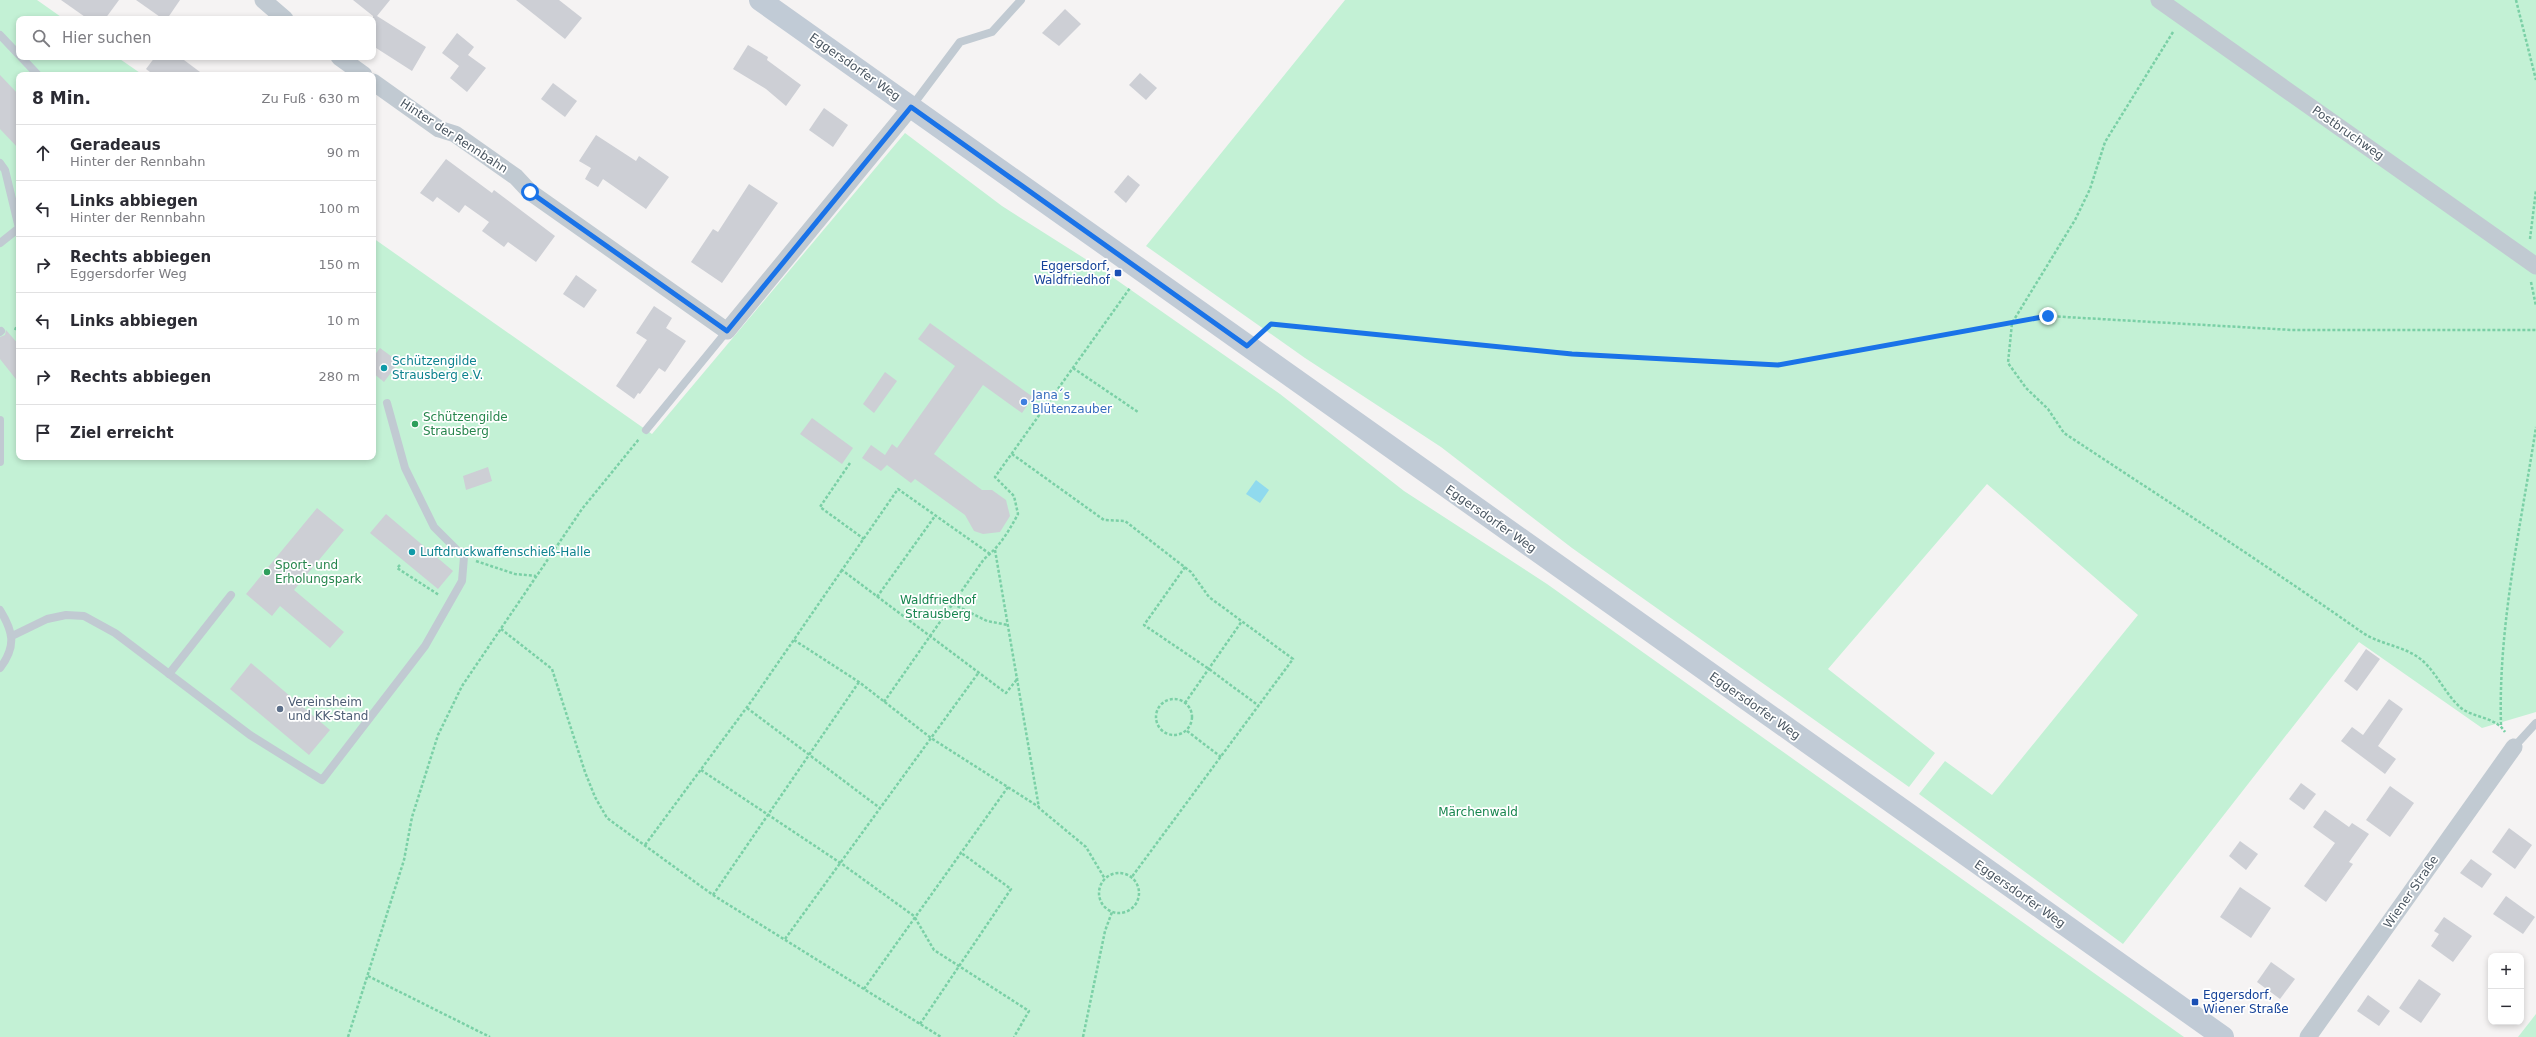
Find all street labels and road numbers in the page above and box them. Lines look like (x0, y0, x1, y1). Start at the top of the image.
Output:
street label: Eggersdorfer Weg (807, 30, 903, 104)
street label: Hinter der Rennbahn (398, 96, 510, 176)
street label: Postbruchweg (2309, 103, 2387, 163)
street label: Eggersdorfer Weg (1443, 482, 1539, 556)
street label: Eggersdorfer Weg (1707, 669, 1803, 743)
street label: Wiener Straße (2381, 853, 2441, 931)
street label: Eggersdorfer Weg (1972, 857, 2068, 931)

